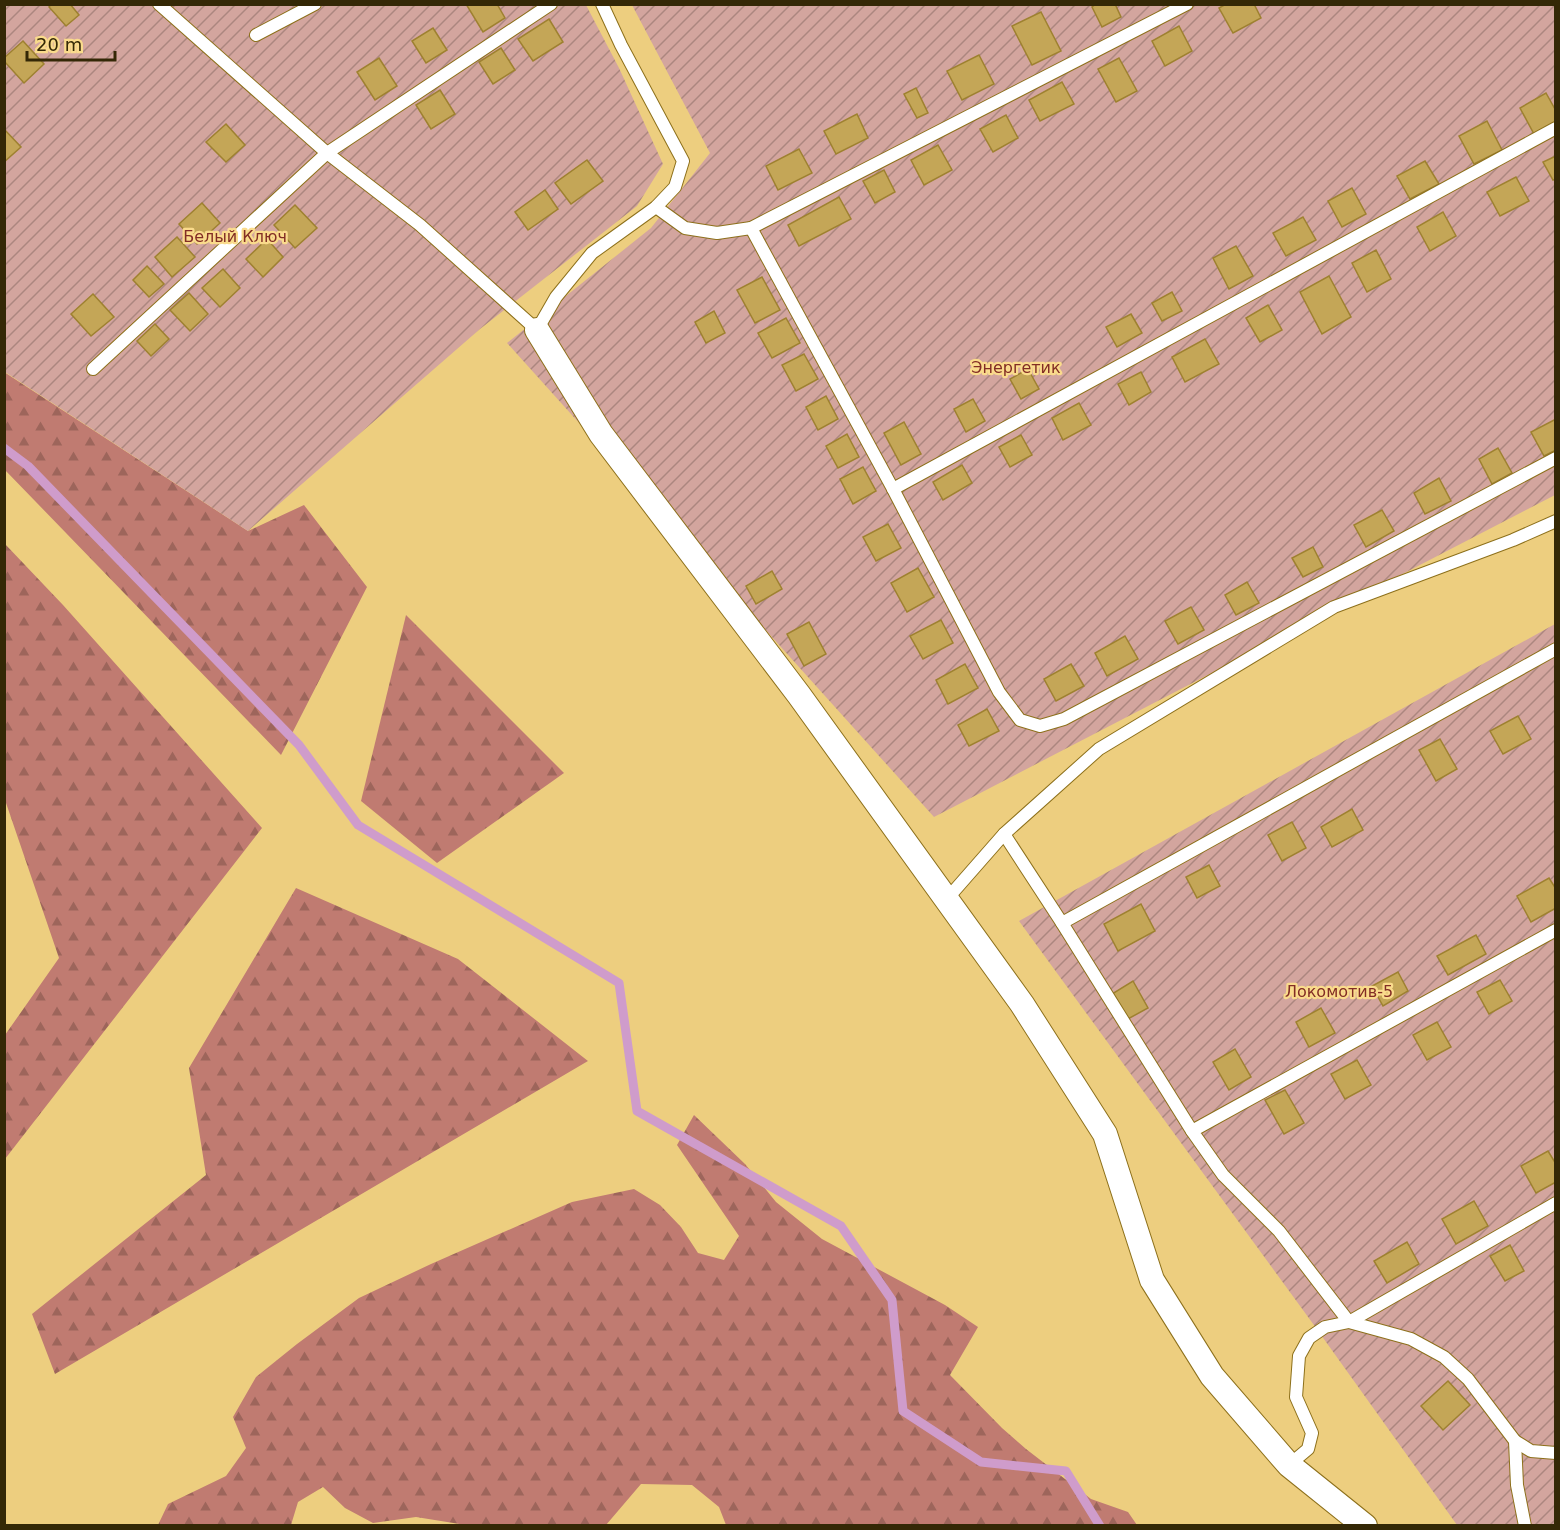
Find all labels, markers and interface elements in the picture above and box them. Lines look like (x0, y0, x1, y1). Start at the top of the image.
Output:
scale bar (27, 24, 116, 62)
text: 20 m (36, 34, 82, 55)
park label: Белый Ключ (183, 227, 287, 246)
park label: Энергетик (971, 358, 1061, 377)
park label: Локомотив-5 (1285, 982, 1393, 1001)

